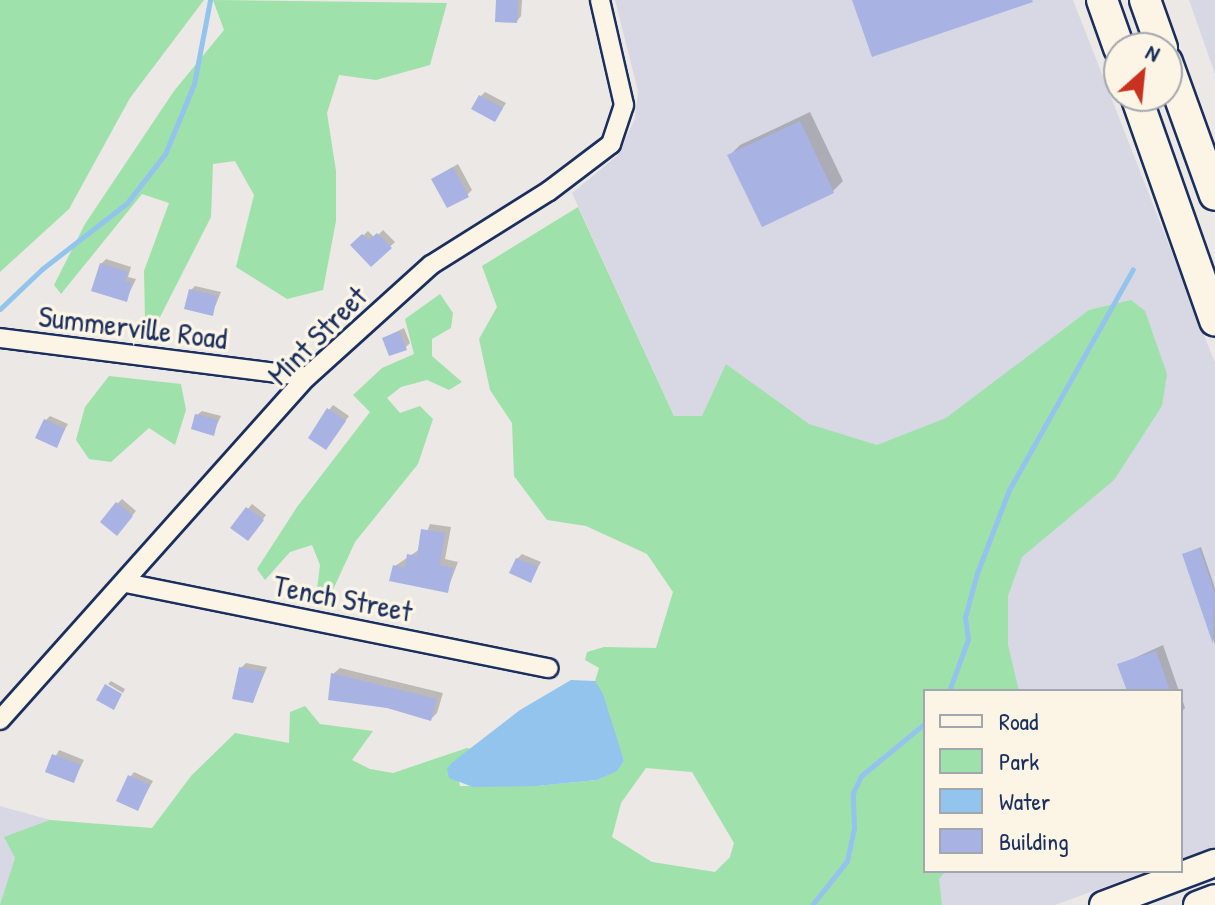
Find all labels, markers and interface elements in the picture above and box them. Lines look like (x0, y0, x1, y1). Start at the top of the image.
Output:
north arrow (1103, 32, 1183, 112)
text: N (1141, 36, 1165, 68)
street label: Mint Street (260, 278, 374, 392)
street label: Summerville Road (37, 298, 229, 356)
street label: Tench Street (271, 567, 415, 629)
legend (923, 689, 1183, 873)
text: Road (999, 705, 1038, 737)
text: Park (999, 745, 1039, 777)
text: Water (999, 785, 1050, 817)
text: Building (999, 825, 1069, 857)

